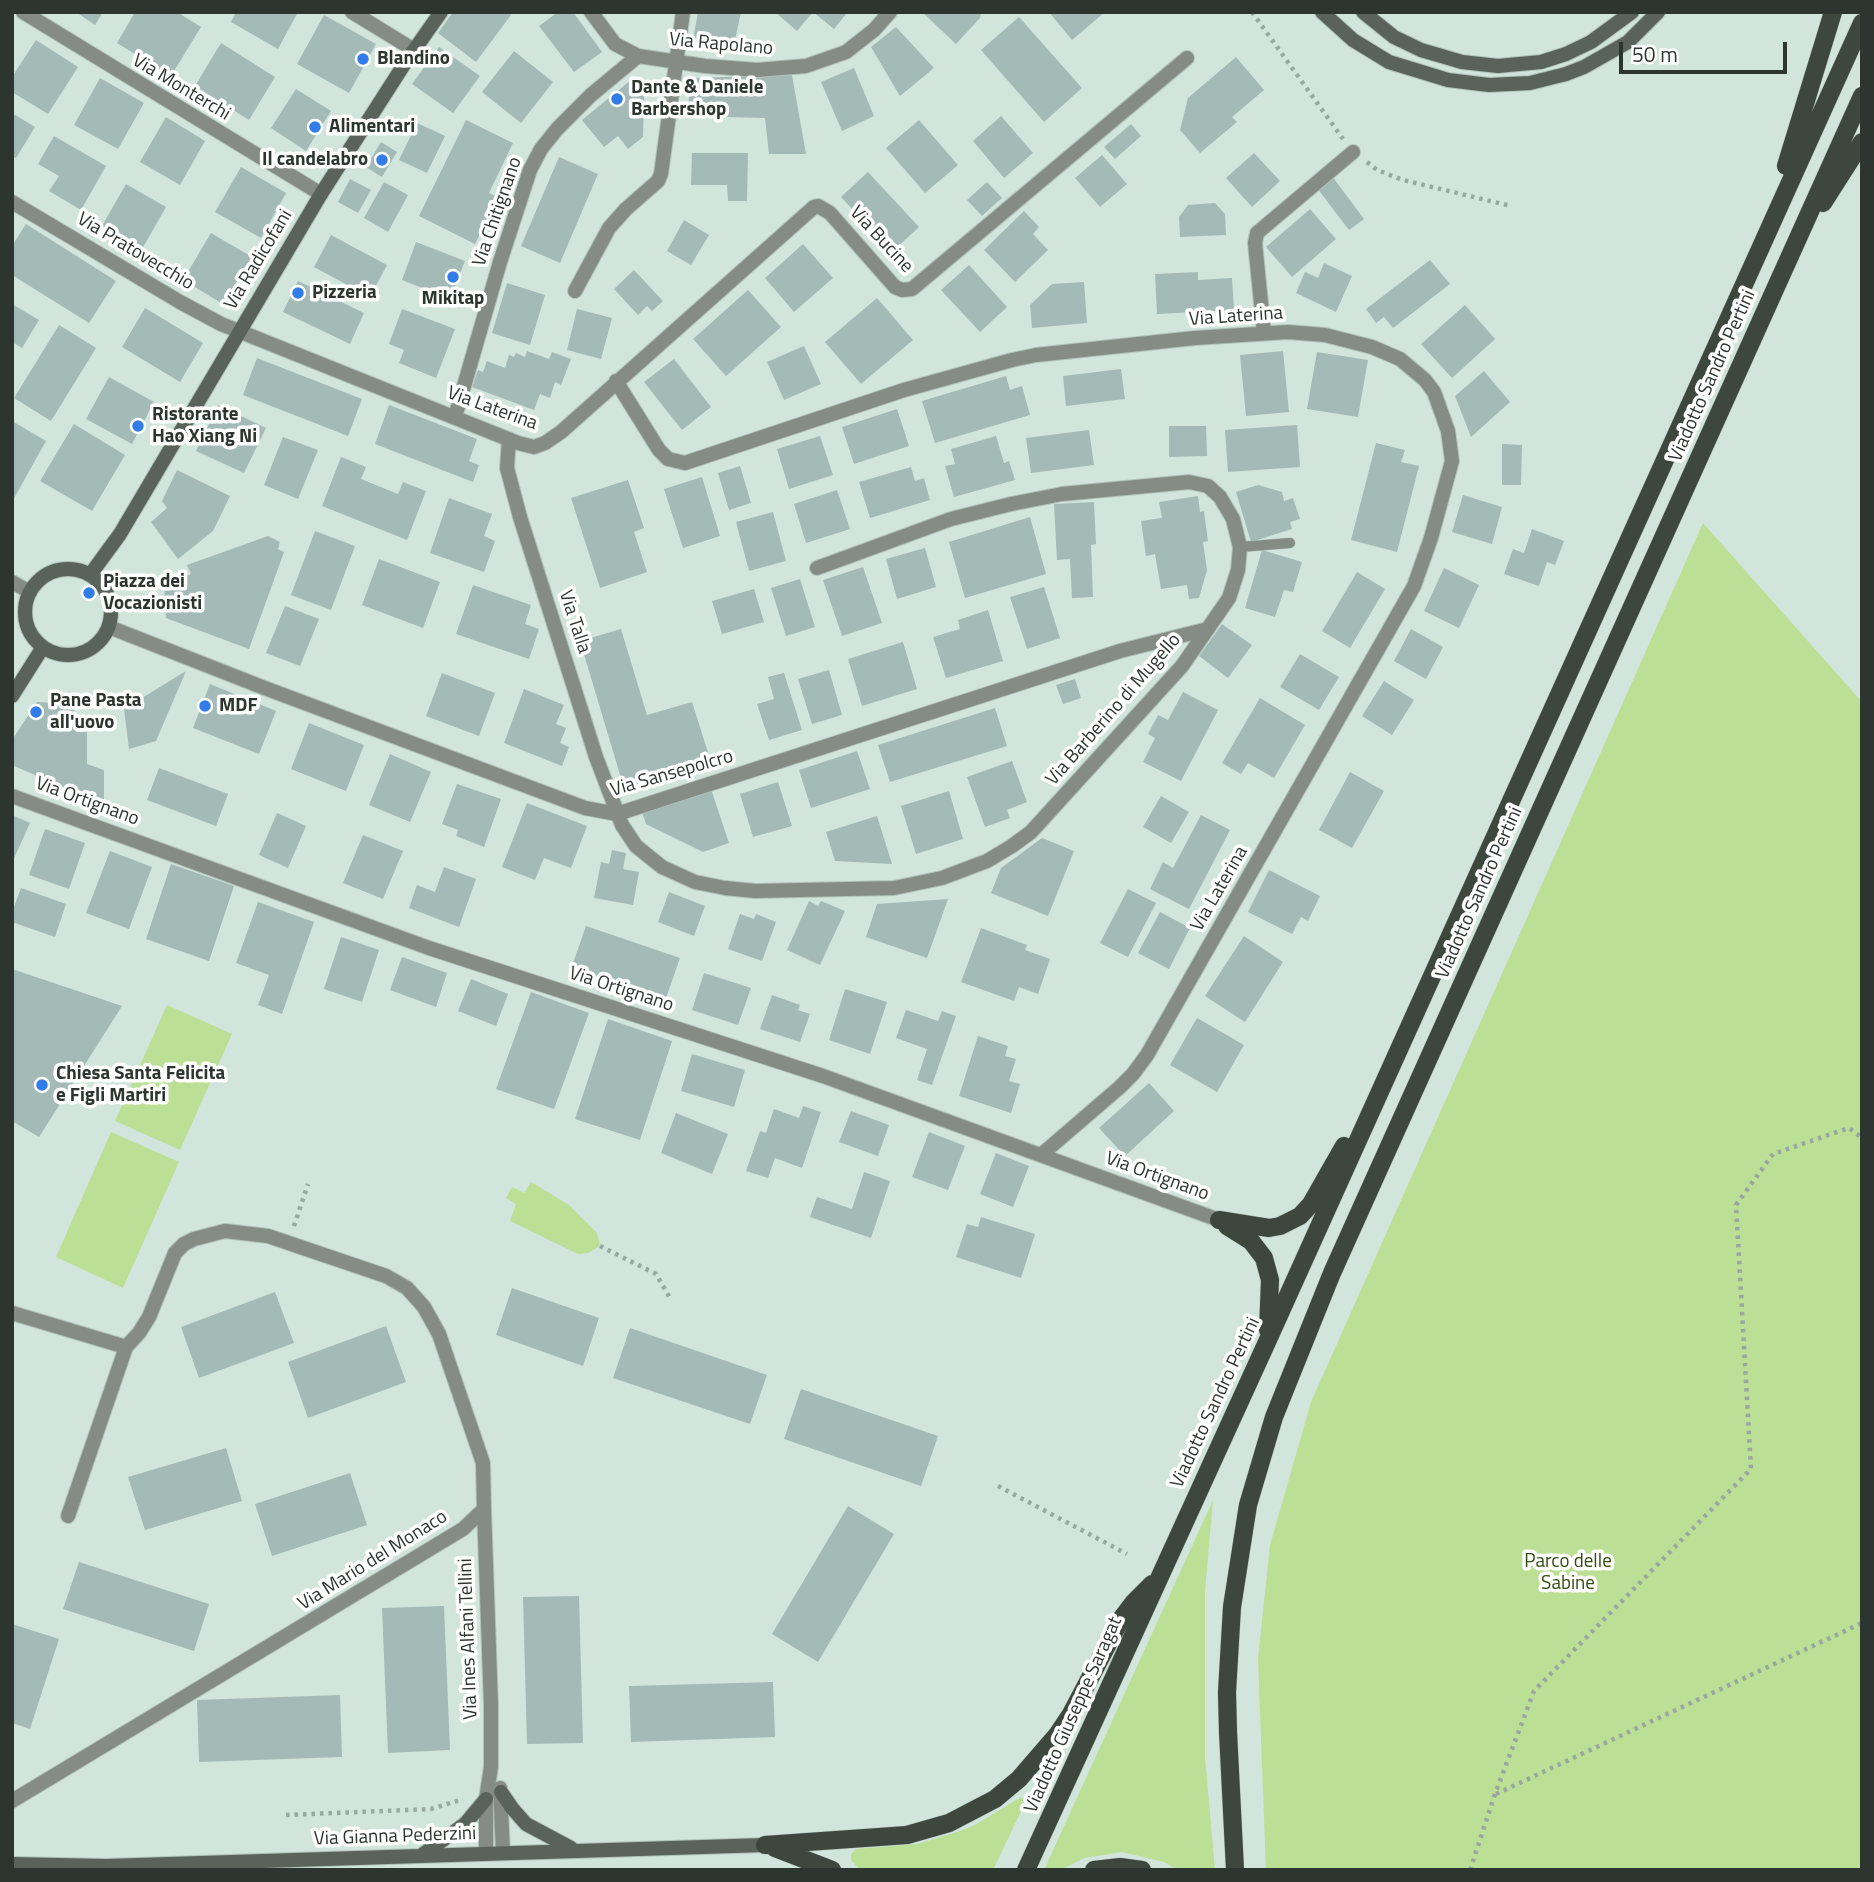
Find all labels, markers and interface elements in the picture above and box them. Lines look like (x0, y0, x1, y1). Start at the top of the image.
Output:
scale bar (1622, 28, 1790, 72)
street label: Via Rapolano (668, 29, 774, 61)
text: 50 m (1632, 38, 1678, 70)
place label: Blandino (377, 48, 450, 70)
street label: Via Monterchi (128, 50, 234, 126)
marker: Blandino (355, 51, 371, 67)
place label: Dante & Daniele Barbershop (631, 77, 763, 121)
marker: Dante & Daniele Barbershop (609, 91, 625, 107)
place label: Alimentari (329, 116, 415, 138)
marker: Alimentari (307, 119, 323, 135)
place label: Il candelabro (262, 149, 368, 171)
marker: Il candelabro (374, 152, 390, 168)
street label: Via Chitignano (469, 154, 527, 270)
street label: Via Bucine (844, 202, 918, 278)
street label: Via Radicofani (220, 206, 298, 314)
street label: Via Pratovecchio (72, 208, 198, 296)
marker: Mikitap (445, 269, 461, 285)
place label: Pizzeria (312, 282, 377, 304)
marker: Pizzeria (290, 285, 306, 301)
street label: Viadotto Sandro Pertini (1665, 287, 1761, 465)
place label: Mikitap (422, 288, 484, 310)
street label: Via Laterina (1188, 302, 1284, 332)
street label: Via Laterina (444, 382, 540, 436)
place label: Ristorante Hao Xiang Ni (152, 404, 257, 448)
marker: Ristorante Hao Xiang Ni (130, 418, 146, 434)
place label: Piazza dei Vocazionisti (103, 571, 202, 615)
marker: Piazza dei Vocazionisti (81, 585, 97, 601)
street label: Via Talla (553, 588, 595, 656)
street label: Via Barberino di Mugello (1042, 629, 1186, 791)
place label: Pane Pasta all'uovo (50, 690, 142, 734)
place label: MDF (219, 695, 258, 717)
marker: MDF (197, 698, 213, 714)
marker: Pane Pasta all'uovo (28, 704, 44, 720)
street label: Via Sansepolcro (608, 746, 736, 802)
street label: Via Ortignano (32, 773, 142, 831)
street label: Viadotto Sandro Pertini (1432, 804, 1528, 982)
street label: Via Laterina (1187, 842, 1253, 936)
street label: Via Ortignano (566, 962, 676, 1018)
place label: Chiesa Santa Felicita e Figli Martiri (56, 1063, 225, 1107)
marker: Chiesa Santa Felicita e Figli Martiri (34, 1077, 50, 1093)
street label: Via Ortignano (1102, 1148, 1212, 1206)
street label: Viadotto Sandro Pertini (1166, 1314, 1266, 1492)
street label: Via Mario del Monaco (294, 1506, 452, 1616)
park label: Parco delle Sabine (1524, 1551, 1612, 1595)
street label: Via Ines Alfani Tellini (455, 1558, 483, 1720)
street label: Viadotto Giuseppe Saragat (1020, 1613, 1128, 1817)
street label: Via Gianna Pederzini (313, 1823, 477, 1851)

